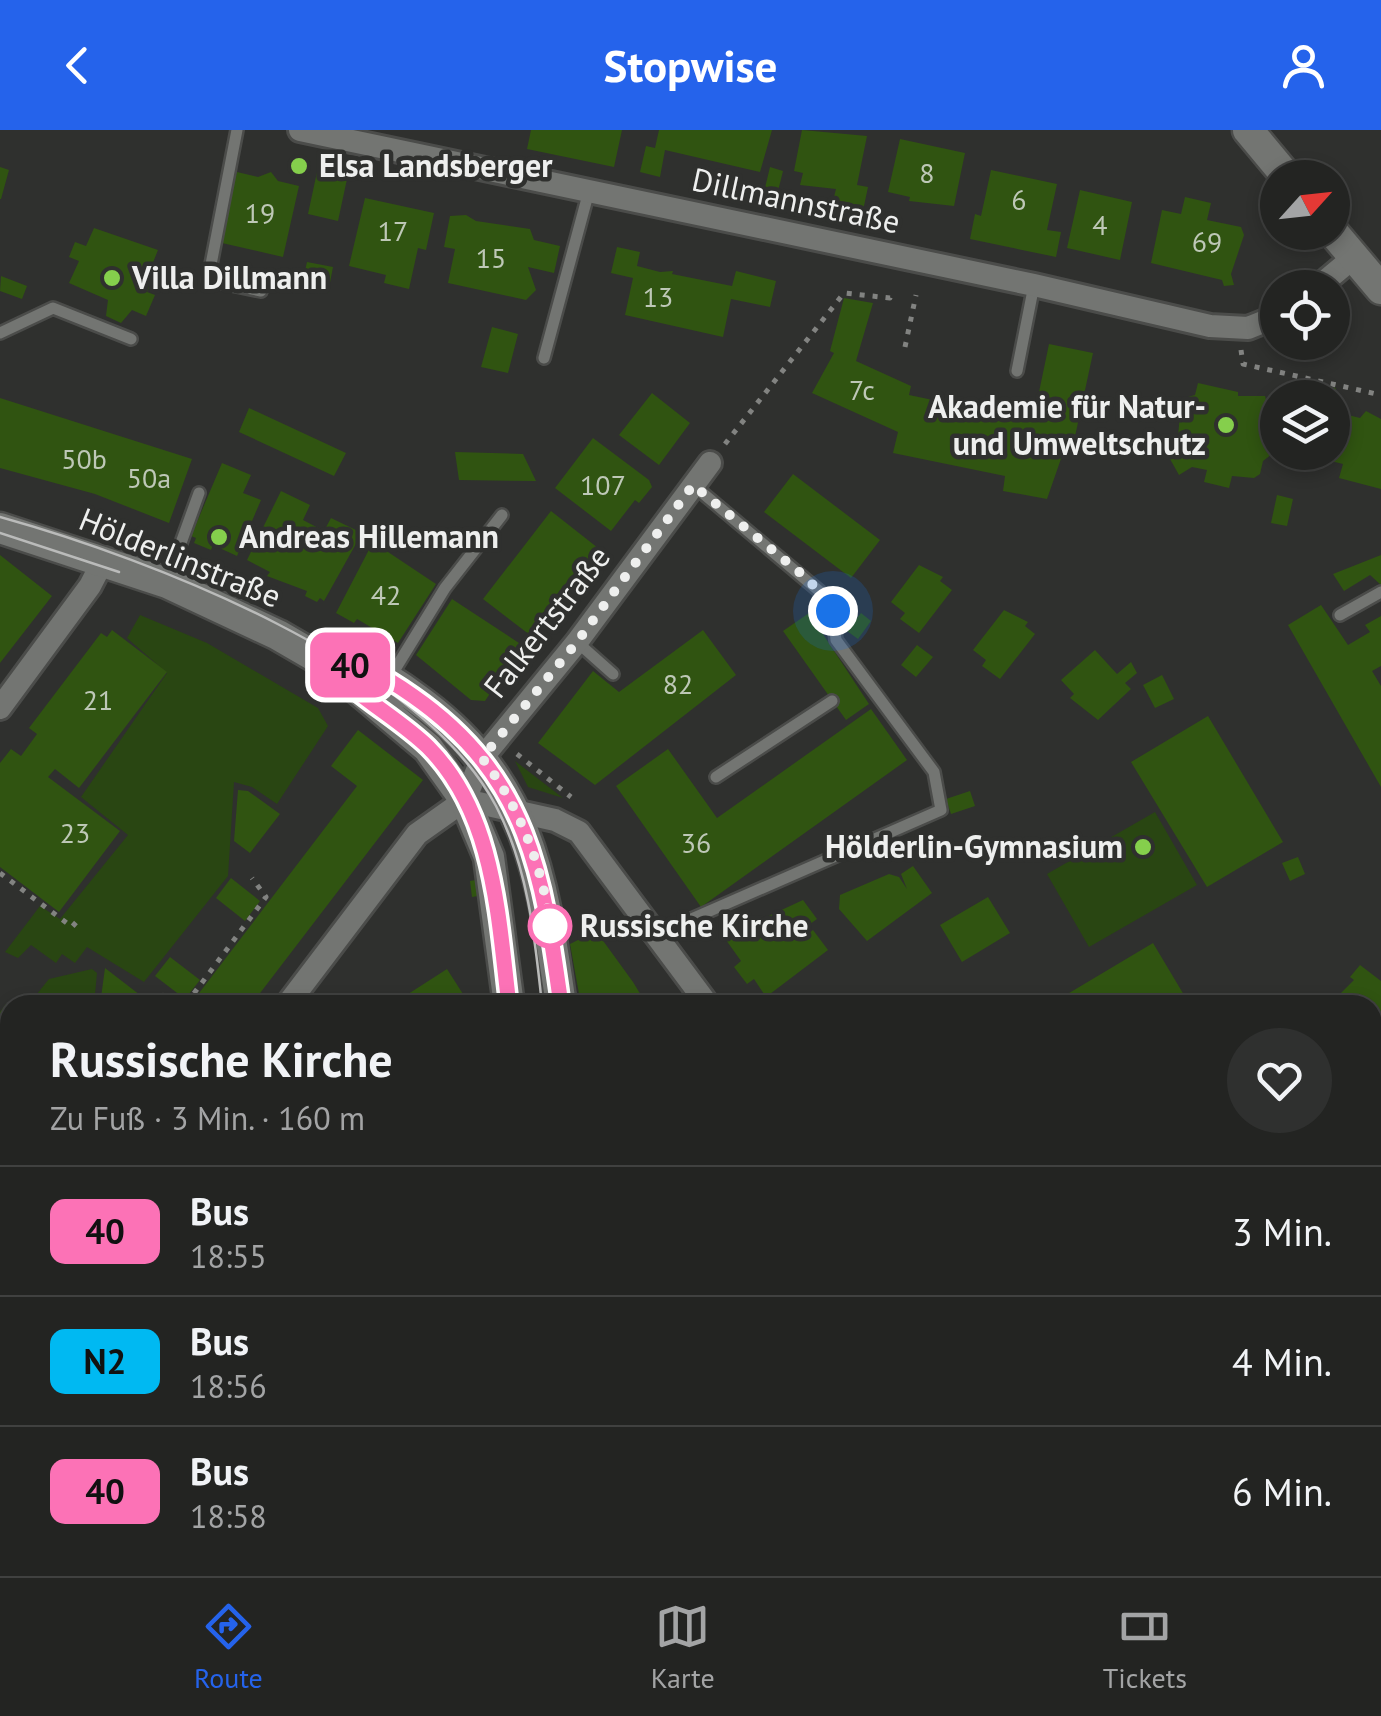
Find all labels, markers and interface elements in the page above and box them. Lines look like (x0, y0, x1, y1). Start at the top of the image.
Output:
text: Stopwise (604, 36, 777, 94)
icon: back (50, 38, 105, 93)
icon: person (1276, 38, 1331, 93)
place label: Elsa Landsberger (319, 144, 553, 186)
house number: 8 (919, 154, 935, 191)
marker: Elsa Landsberger (288, 155, 310, 177)
street label: Dillmannstraße (688, 158, 904, 243)
north arrow (1260, 160, 1350, 250)
map controls (1260, 160, 1350, 470)
house number: 6 (1011, 181, 1027, 218)
house number: 19 (245, 194, 275, 231)
house number: 4 (1092, 206, 1108, 243)
house number: 17 (378, 212, 408, 249)
house number: 69 (1192, 223, 1222, 260)
house number: 15 (476, 239, 506, 276)
place label: Villa Dillmann (131, 256, 327, 298)
marker: Villa Dillmann (101, 267, 123, 289)
button: locate (1260, 270, 1350, 360)
house number: 13 (643, 278, 673, 315)
house number: 7c (849, 371, 875, 408)
button: layers (1260, 380, 1350, 470)
place label: Akademie für Natur- und Umweltschutz (928, 385, 1206, 464)
marker: Akademie für Natur- und Umweltschutz (1215, 414, 1237, 436)
house number: 50b (61, 440, 107, 477)
house number: 50a (127, 459, 171, 496)
house number: 107 (580, 466, 626, 503)
street label: Hölderlinstraße (73, 498, 287, 617)
place label: Andreas Hillemann (239, 515, 499, 557)
marker: Andreas Hillemann (208, 526, 230, 548)
street label: Falkertstraße (474, 537, 619, 706)
house number: 42 (371, 576, 401, 613)
your location (808, 586, 858, 636)
line badge: 40 (305, 632, 395, 698)
text: 40 (330, 642, 370, 688)
house number: 82 (663, 665, 693, 702)
house number: 21 (83, 681, 113, 718)
house number: 23 (60, 814, 90, 851)
house number: 36 (681, 824, 711, 861)
place label: Hölderlin-Gymnasium (825, 825, 1123, 867)
marker: Hölderlin-Gymnasium (1132, 836, 1154, 858)
place label: Russische Kirche (580, 904, 808, 946)
marker: Russische Kirche (529, 905, 571, 947)
text: Russische Kirche (50, 1028, 393, 1090)
button: heart (1227, 1028, 1332, 1133)
text: Zu Fuß · 3 Min. · 160 m (50, 1097, 365, 1139)
text: Bus (190, 1186, 249, 1235)
text: 3 Min. (1232, 1207, 1332, 1256)
text: 40 (85, 1208, 125, 1254)
text: 18:55 (190, 1235, 267, 1277)
text: Bus (190, 1316, 249, 1365)
text: 4 Min. (1232, 1337, 1332, 1386)
text: N2 (84, 1338, 126, 1384)
text: 18:56 (190, 1365, 267, 1407)
text: Bus (190, 1446, 249, 1495)
text: 6 Min. (1232, 1467, 1332, 1516)
text: 40 (85, 1468, 125, 1514)
text: 18:58 (190, 1495, 267, 1537)
tab: Route (194, 1599, 263, 1696)
tab: Karte (651, 1599, 715, 1696)
tab: Tickets (1103, 1599, 1187, 1696)

